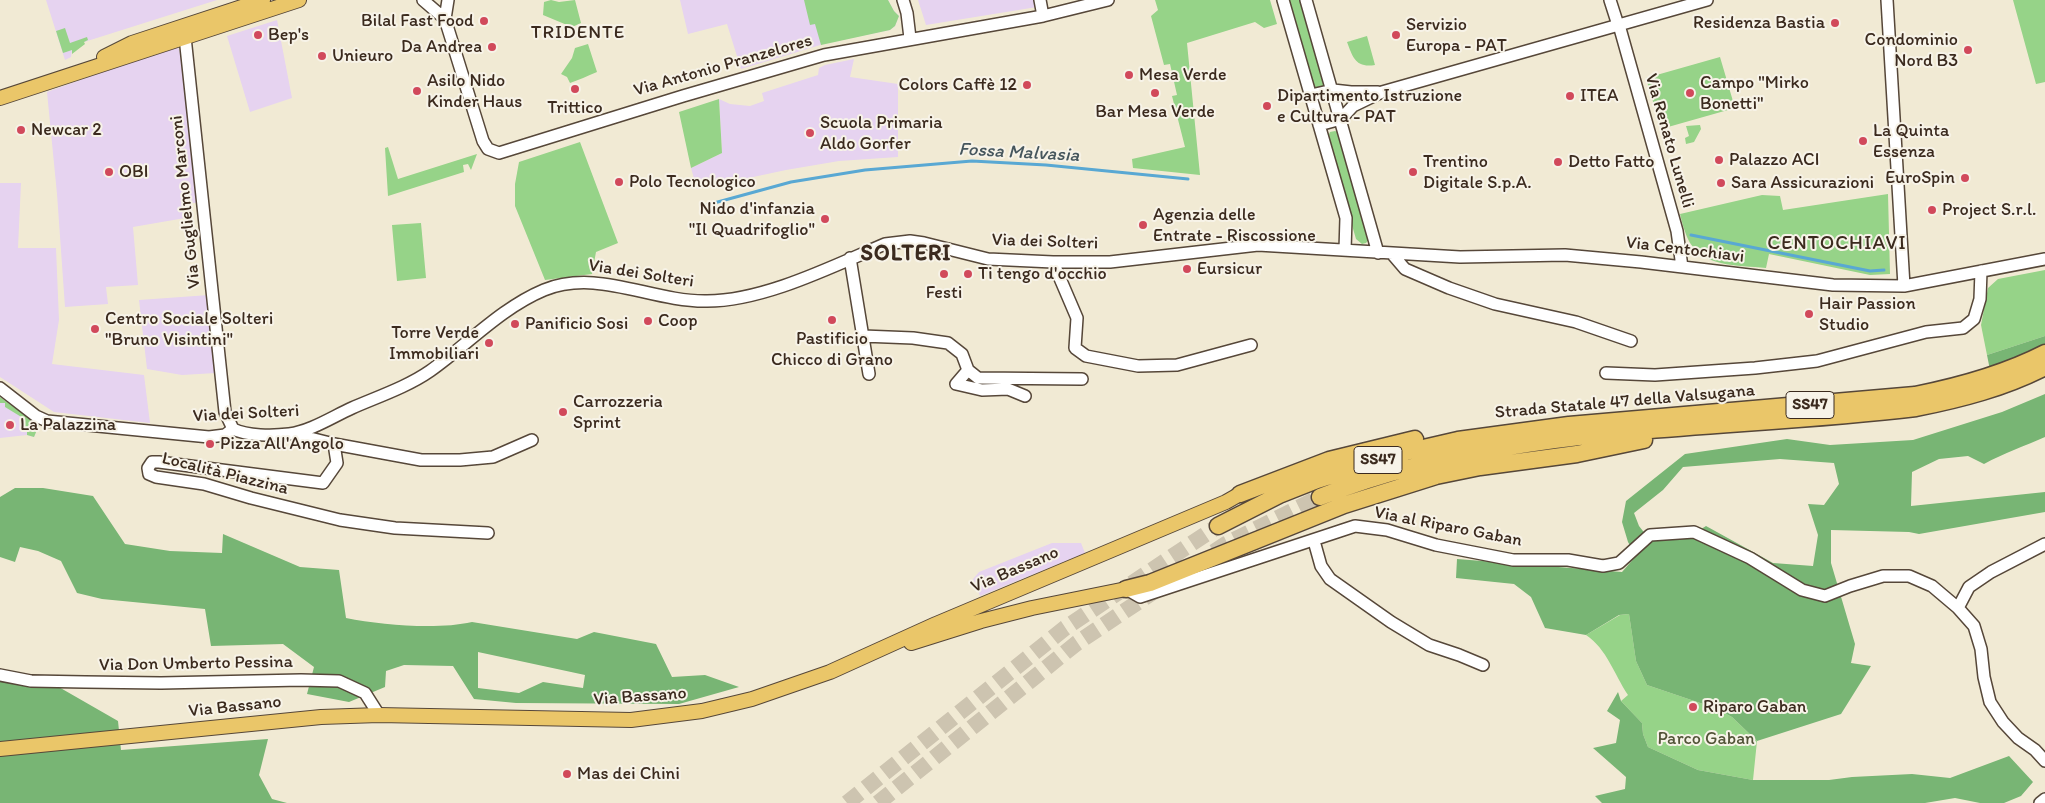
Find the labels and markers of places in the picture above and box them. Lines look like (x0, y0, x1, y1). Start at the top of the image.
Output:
place label: Bilal Fast Food (361, 10, 474, 32)
place label: Residenza Bastia (1693, 12, 1825, 34)
place label: Servizio Europa - PAT (1406, 14, 1507, 56)
marker: Bilal Fast Food (478, 15, 490, 27)
marker: Residenza Bastia (1829, 17, 1841, 29)
place label: Bep's (268, 24, 309, 46)
marker: Bep's (252, 29, 264, 41)
marker: Servizio Europa - PAT (1390, 29, 1402, 41)
place label: Condominio Nord B3 (1865, 29, 1958, 72)
place label: Da Andrea (401, 36, 482, 58)
marker: Da Andrea (486, 41, 498, 53)
marker: Condominio Nord B3 (1962, 44, 1974, 56)
place label: Unieuro (332, 45, 393, 67)
marker: Unieuro (316, 50, 328, 62)
place label: Mesa Verde (1139, 64, 1226, 86)
marker: Mesa Verde (1123, 69, 1135, 81)
place label: Asilo Nido Kinder Haus (427, 70, 522, 112)
place label: Campo "Mirko Bonetti" (1700, 72, 1809, 115)
place label: Colors Caffè 12 (899, 74, 1017, 96)
marker: Colors Caffè 12 (1021, 79, 1033, 91)
marker: Trittico (569, 83, 581, 95)
marker: Asilo Nido Kinder Haus (411, 85, 423, 97)
place label: Dipartimento Istruzione e Cultura - PAT (1277, 85, 1462, 128)
place label: ITEA (1580, 85, 1618, 107)
marker: Bar Mesa Verde (1149, 87, 1161, 99)
marker: Campo "Mirko Bonetti" (1684, 87, 1696, 99)
marker: ITEA (1564, 90, 1576, 102)
place label: Trittico (547, 97, 603, 119)
marker: Dipartimento Istruzione e Cultura - PAT (1261, 100, 1273, 112)
place label: Bar Mesa Verde (1095, 101, 1215, 123)
place label: Scuola Primaria Aldo Gorfer (820, 112, 943, 154)
place label: Newcar 2 (31, 119, 102, 141)
place label: La Quinta Essenza (1873, 120, 1949, 162)
marker: Newcar 2 (15, 124, 27, 136)
marker: Scuola Primaria Aldo Gorfer (804, 127, 816, 139)
marker: La Quinta Essenza (1857, 135, 1869, 147)
place label: Palazzo ACI (1729, 149, 1819, 171)
place label: Trentino Digitale S.p.A. (1423, 151, 1532, 193)
place label: Detto Fatto (1568, 151, 1654, 173)
marker: Palazzo ACI (1713, 154, 1725, 166)
marker: Detto Fatto (1552, 156, 1564, 168)
place label: OBI (119, 161, 148, 183)
marker: OBI (103, 166, 115, 178)
marker: Trentino Digitale S.p.A. (1407, 166, 1419, 178)
place label: EuroSpin (1885, 167, 1955, 189)
place label: Polo Tecnologico (629, 171, 756, 193)
place label: Sara Assicurazioni (1731, 172, 1874, 194)
marker: EuroSpin (1959, 172, 1971, 184)
marker: Polo Tecnologico (613, 176, 625, 188)
marker: Sara Assicurazioni (1715, 177, 1727, 189)
place label: Nido d'infanzia "Il Quadrifoglio" (689, 198, 815, 240)
place label: Project S.r.l. (1942, 199, 2037, 221)
place label: Agenzia delle Entrate - Riscossione (1153, 204, 1316, 246)
marker: Project S.r.l. (1926, 204, 1938, 216)
marker: Nido d'infanzia "Il Quadrifoglio" (819, 213, 831, 225)
marker: Agenzia delle Entrate - Riscossione (1137, 219, 1149, 231)
place label: Eursicur (1197, 258, 1262, 280)
place label: Ti tengo d'occhio (978, 263, 1107, 285)
marker: Eursicur (1181, 263, 1193, 275)
marker: Festi (938, 268, 950, 280)
marker: Ti tengo d'occhio (962, 268, 974, 280)
place label: Festi (926, 282, 962, 304)
place label: Hair Passion Studio (1819, 293, 1916, 336)
place label: Centro Sociale Solteri "Bruno Visintini" (105, 308, 273, 350)
marker: Hair Passion Studio (1803, 308, 1815, 320)
place label: Coop (658, 310, 697, 332)
place label: Panificio Sosi (525, 313, 628, 335)
marker: Pastificio Chicco di Grano (826, 314, 838, 326)
marker: Coop (642, 315, 654, 327)
marker: Panificio Sosi (509, 318, 521, 330)
place label: Torre Verde Immobiliari (389, 322, 479, 364)
marker: Centro Sociale Solteri "Bruno Visintini" (89, 323, 101, 335)
place label: Pastificio Chicco di Grano (771, 328, 893, 370)
marker: Torre Verde Immobiliari (483, 337, 495, 349)
place label: Carrozzeria Sprint (573, 391, 663, 434)
marker: Carrozzeria Sprint (557, 406, 569, 418)
place label: La Palazzina (20, 414, 116, 436)
marker: La Palazzina (4, 419, 16, 431)
place label: Pizza All'Angolo (220, 433, 344, 455)
marker: Pizza All'Angolo (204, 438, 216, 450)
place label: Riparo Gaban (1703, 696, 1806, 718)
marker: Riparo Gaban (1687, 701, 1699, 713)
place label: Mas dei Chini (577, 763, 680, 785)
marker: Mas dei Chini (561, 768, 573, 780)

